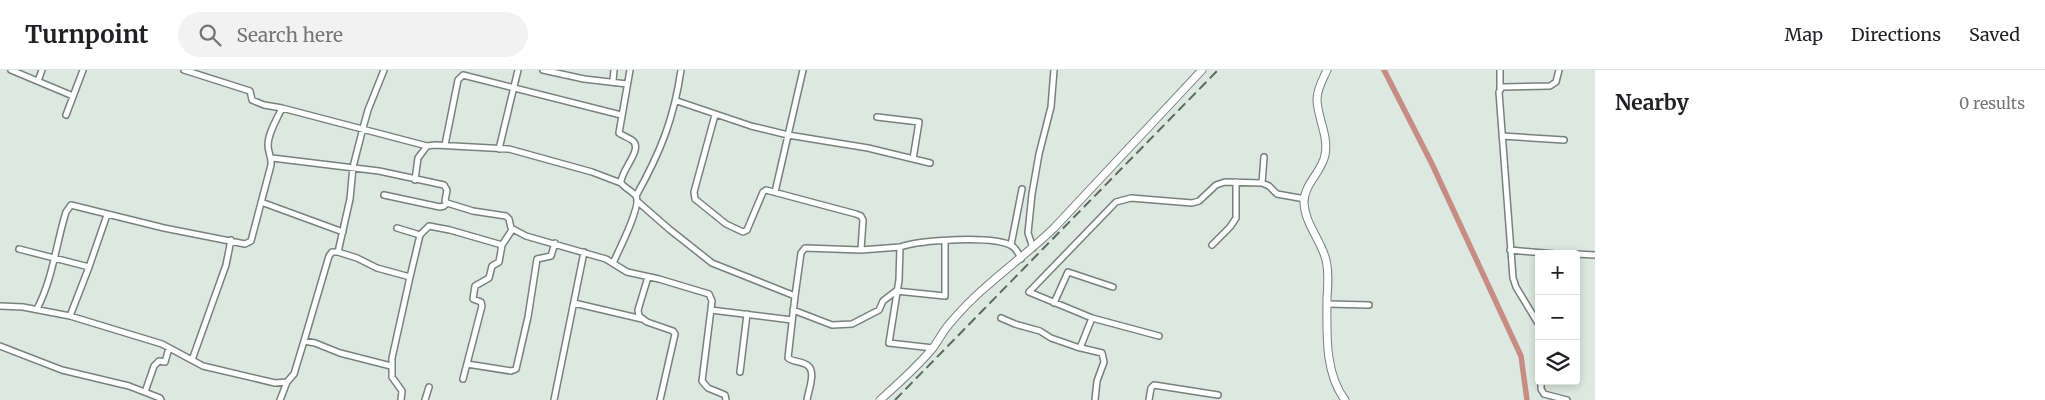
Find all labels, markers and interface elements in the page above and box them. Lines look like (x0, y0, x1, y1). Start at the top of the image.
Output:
search box (178, 12, 528, 57)
text: Turnpoint (25, 19, 148, 50)
icon: search (196, 21, 224, 49)
text: Search here (236, 23, 343, 47)
text: Map (1785, 23, 1823, 46)
text: Directions (1851, 23, 1941, 46)
text: Saved (1969, 23, 2020, 46)
text: Nearby (1615, 89, 1689, 116)
text: 0 results (1959, 93, 2025, 113)
map controls (1535, 250, 1580, 385)
button: + (1535, 250, 1580, 295)
button: − (1535, 295, 1580, 340)
button: layers (1535, 340, 1580, 385)

